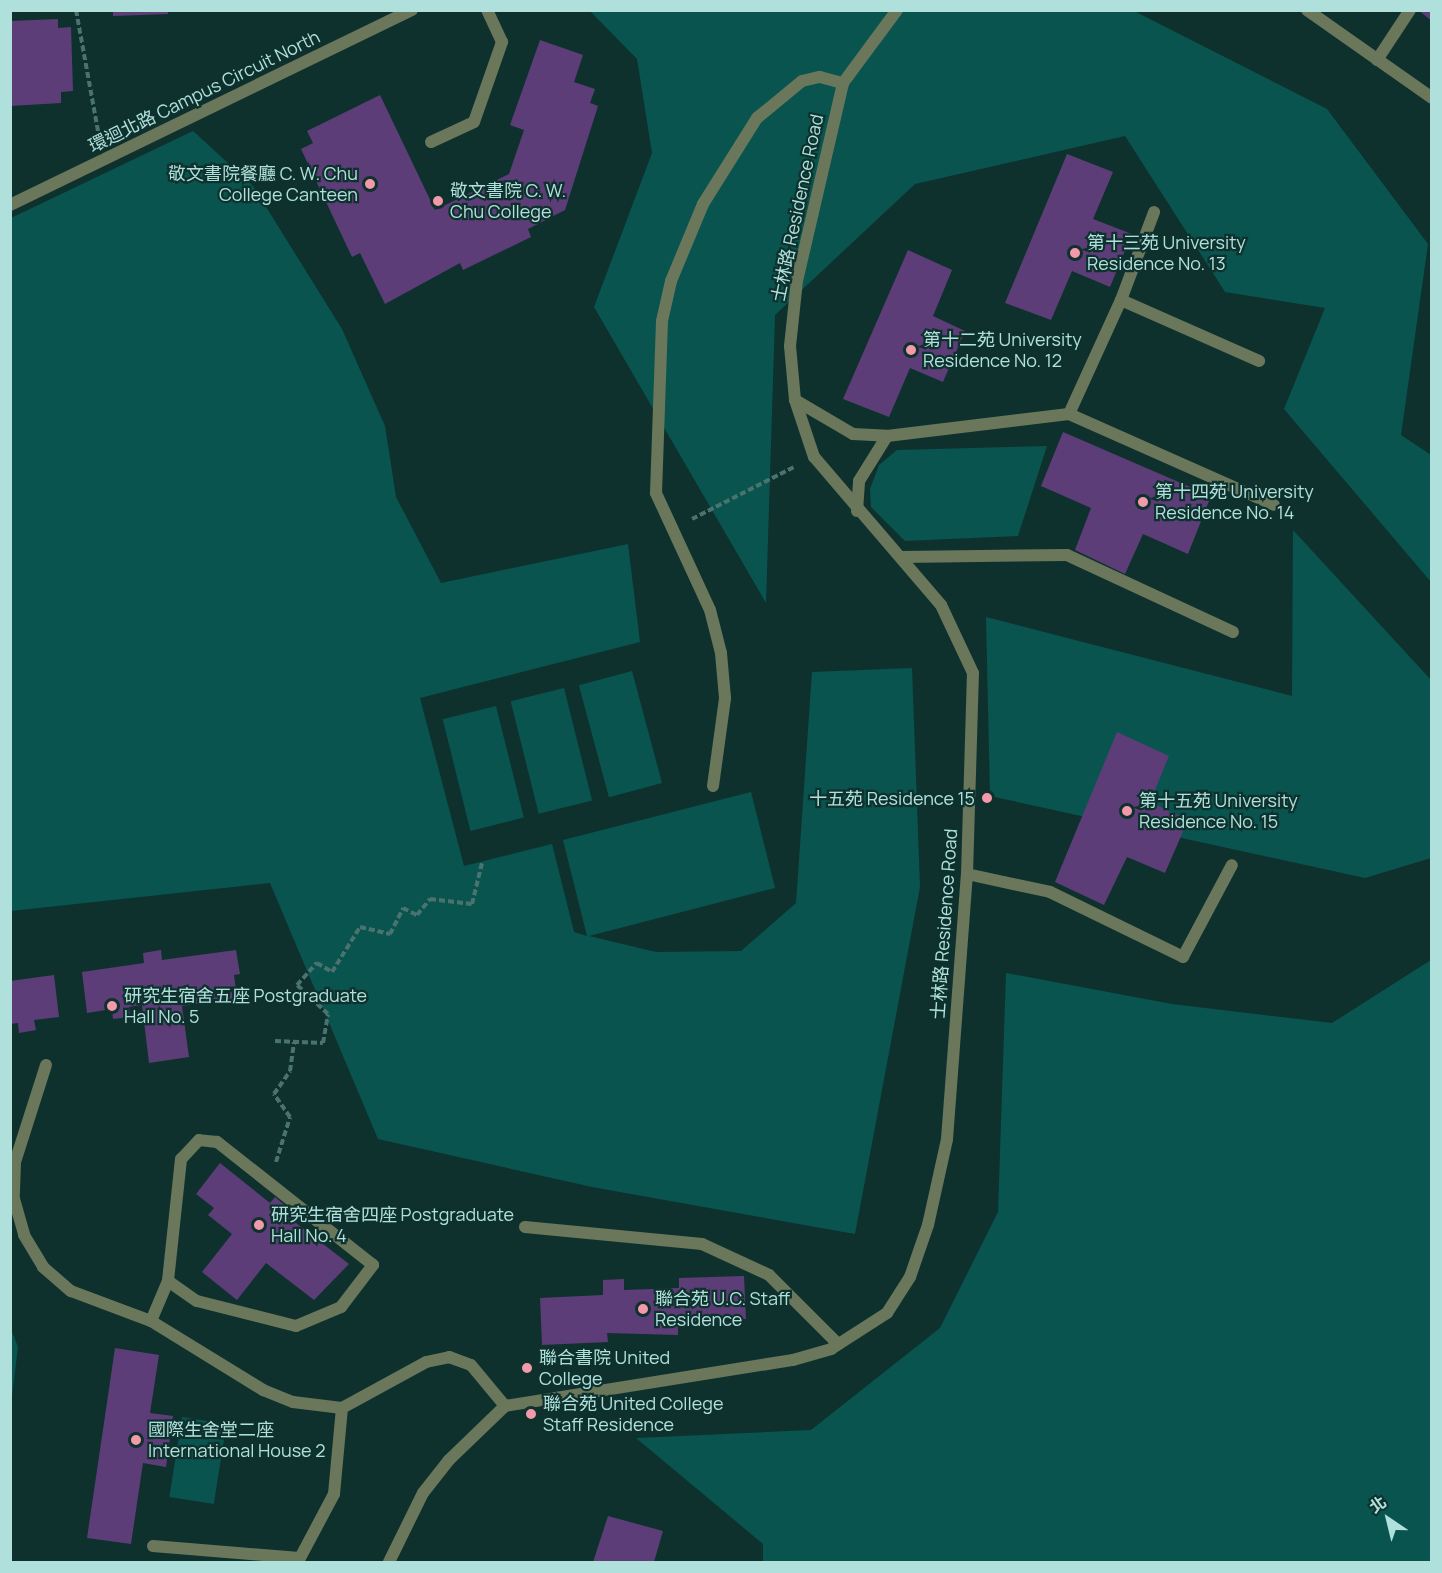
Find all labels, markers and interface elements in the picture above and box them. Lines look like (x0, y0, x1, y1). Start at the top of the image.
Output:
street label: 環迴北路 Campus Circuit North (85, 25, 323, 157)
street label: 士林路 Residence Road (767, 112, 827, 304)
place label: 敬文書院餐廳 C. W. Chu College Canteen (168, 163, 358, 206)
marker: 敬文書院餐廳 C. W. Chu College Canteen (363, 177, 377, 191)
place label: 敬文書院 C. W. Chu College (450, 180, 566, 222)
marker: 敬文書院 C. W. Chu College (431, 194, 445, 208)
place label: 第十三苑 University Residence No. 13 (1087, 232, 1246, 274)
marker: 第十三苑 University Residence No. 13 (1068, 246, 1082, 260)
place label: 第十二苑 University Residence No. 12 (923, 329, 1082, 372)
marker: 第十二苑 University Residence No. 12 (904, 343, 918, 357)
place label: 第十四苑 University Residence No. 14 (1155, 481, 1314, 524)
marker: 第十四苑 University Residence No. 14 (1136, 495, 1150, 509)
place label: 十五苑 Residence 15 (809, 787, 975, 809)
place label: 第十五苑 University Residence No. 15 (1139, 790, 1298, 832)
marker: 十五苑 Residence 15 (980, 791, 994, 805)
marker: 第十五苑 University Residence No. 15 (1120, 804, 1134, 818)
street label: 士林路 Residence Road (927, 828, 961, 1020)
place label: 研究生宿舍五座 Postgraduate Hall No. 5 (124, 985, 367, 1028)
marker: 研究生宿舍五座 Postgraduate Hall No. 5 (105, 999, 119, 1013)
place label: 研究生宿舍四座 Postgraduate Hall No. 4 (271, 1204, 514, 1246)
marker: 研究生宿舍四座 Postgraduate Hall No. 4 (252, 1218, 266, 1232)
place label: 聯合苑 U.C. Staff Residence (655, 1288, 790, 1330)
marker: 聯合苑 U.C. Staff Residence (636, 1302, 650, 1316)
place label: 聯合書院 United College (539, 1347, 670, 1390)
marker: 聯合書院 United College (520, 1361, 534, 1375)
place label: 聯合苑 United College Staff Residence (543, 1393, 723, 1436)
marker: 聯合苑 United College Staff Residence (524, 1407, 538, 1421)
place label: 國際生舍堂二座 International House 2 (148, 1419, 325, 1462)
marker: 國際生舍堂二座 International House 2 (129, 1433, 143, 1447)
north arrow (1358, 1489, 1418, 1549)
text: 北 (1365, 1491, 1391, 1518)

